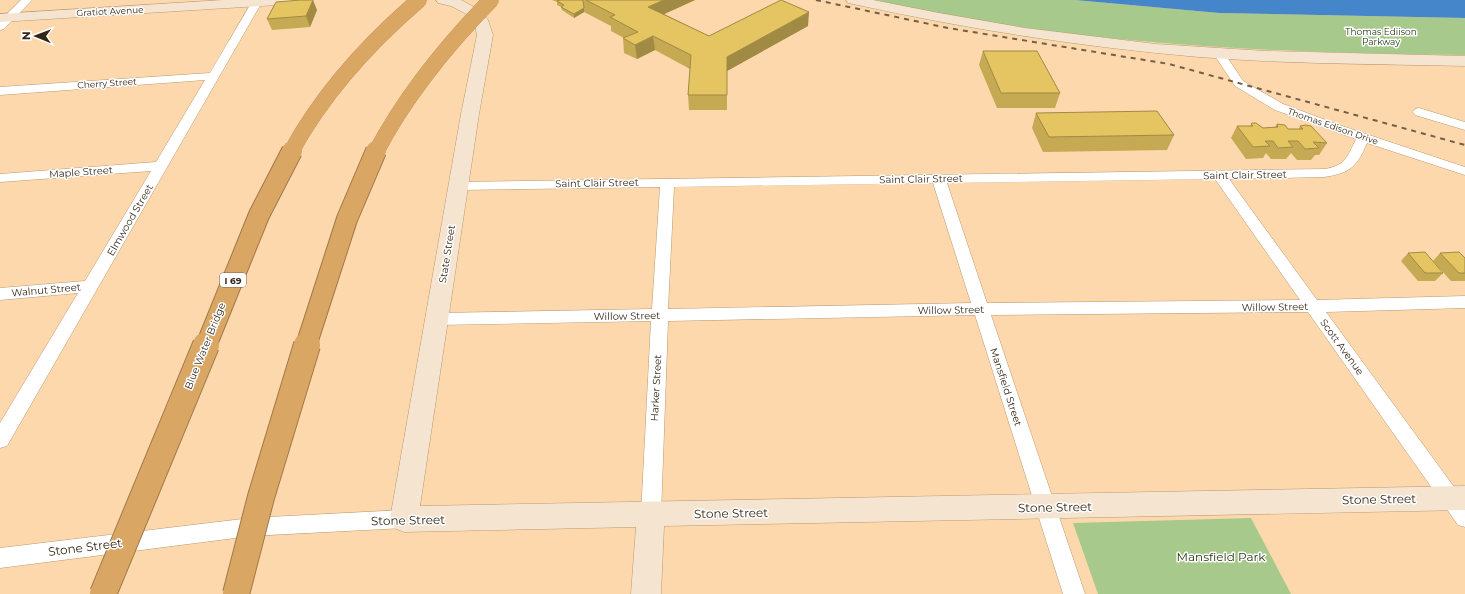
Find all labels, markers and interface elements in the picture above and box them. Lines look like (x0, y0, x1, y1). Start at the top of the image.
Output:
street label: Gratiot Avenue (76, 4, 144, 18)
north arrow (16, 16, 56, 56)
park label: Thomas Ediison Parkway (1345, 26, 1417, 47)
text: N (19, 31, 33, 40)
street label: Cherry Street (77, 75, 137, 91)
street label: Thomas Edison Drive (1286, 105, 1380, 147)
street label: Maple Street (49, 163, 113, 181)
street label: Saint Clair Street (1203, 168, 1287, 182)
street label: Saint Clair Street (879, 172, 963, 186)
street label: Saint Clair Street (555, 176, 639, 190)
street label: Elmwood Street (104, 182, 156, 258)
street label: State Street (436, 224, 458, 284)
road number: I 69 (220, 273, 246, 287)
street label: Walnut Street (11, 280, 81, 300)
street label: Willow Street (1242, 300, 1308, 314)
street label: Blue Water Bridge (182, 301, 228, 391)
street label: Willow Street (918, 303, 984, 317)
street label: Willow Street (594, 309, 660, 323)
street label: Scott Avenue (1317, 316, 1367, 378)
street label: Mansfield Street (987, 346, 1025, 428)
street label: Harker Street (648, 354, 664, 422)
street label: Stone Street (1342, 491, 1416, 507)
street label: Stone Street (1018, 499, 1092, 515)
street label: Stone Street (694, 505, 768, 521)
street label: Stone Street (371, 512, 445, 528)
street label: Stone Street (47, 535, 123, 559)
park label: Mansfield Park (1177, 549, 1266, 564)

